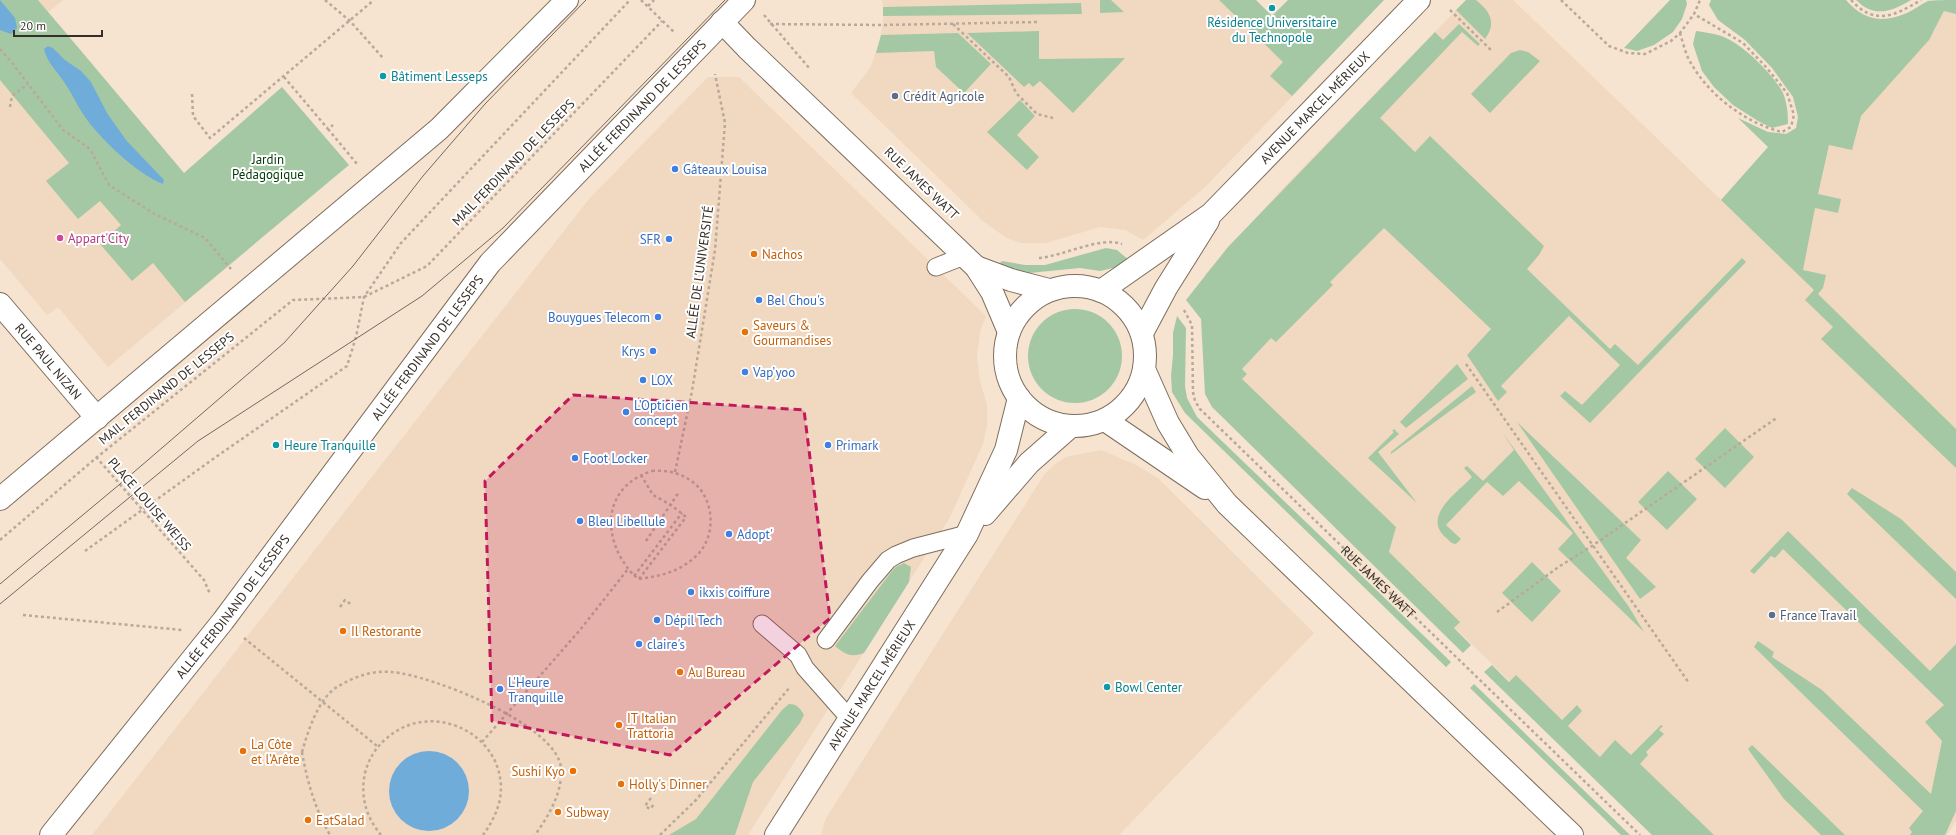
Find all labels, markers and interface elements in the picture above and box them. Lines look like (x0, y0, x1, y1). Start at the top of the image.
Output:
marker: Résidence Universitaire du Technopole (1267, 3, 1277, 13)
scale bar (14, 12, 102, 38)
place label: Résidence Universitaire du Technopole (1207, 14, 1337, 46)
text: 20 m (20, 18, 46, 33)
street label: ALLÉE FERDINAND DE LESSEPS (575, 36, 710, 176)
street label: AVENUE MARCEL MÉRIEUX (1256, 48, 1374, 168)
place label: Bâtiment Lesseps (391, 68, 488, 85)
marker: Bâtiment Lesseps (378, 71, 388, 81)
place label: Crédit Agricole (903, 88, 984, 105)
marker: Crédit Agricole (890, 91, 900, 101)
street label: MAIL FERDINAND DE LESSEPS (448, 95, 578, 229)
street label: RUE JAMES WATT (881, 143, 963, 223)
park label: Jardin Pédagogique (232, 151, 304, 183)
place label: Gâteaux Louisa (683, 161, 767, 178)
marker: Gâteaux Louisa (670, 164, 680, 174)
street label: ALLÉE DE L'UNIVERSITÉ (682, 205, 717, 339)
place label: Appart'City (68, 230, 129, 247)
place label: SFR (640, 231, 661, 248)
marker: Appart'City (55, 233, 65, 243)
marker: SFR (664, 234, 674, 244)
place label: Nachos (762, 246, 803, 263)
marker: Nachos (749, 249, 759, 259)
street label: ALLÉE FERDINAND DE LESSEPS (368, 271, 487, 424)
place label: Bel Chou's (767, 292, 824, 309)
marker: Bel Chou's (754, 295, 764, 305)
place label: Bouygues Telecom (548, 309, 650, 326)
marker: Bouygues Telecom (653, 312, 663, 322)
place label: Saveurs & Gourmandises (753, 317, 832, 349)
street label: RUE PAUL NIZAN (11, 320, 85, 403)
marker: Saveurs & Gourmandises (740, 327, 750, 337)
street label: MAIL FERDINAND DE LESSEPS (95, 328, 238, 448)
place label: Krys (621, 343, 645, 360)
marker: Krys (648, 346, 658, 356)
place label: Vap’yoo (752, 364, 795, 381)
marker: Vap’yoo (740, 367, 750, 377)
place label: LOX (651, 372, 673, 389)
marker: LOX (638, 375, 648, 385)
place label: L’Opticien concept (634, 397, 688, 429)
marker: L’Opticien concept (621, 407, 631, 417)
place label: Heure Tranquille (284, 437, 376, 454)
place label: Primark (836, 437, 879, 454)
marker: Heure Tranquille (271, 440, 281, 450)
marker: Primark (823, 440, 833, 450)
place label: Foot Locker (583, 450, 648, 467)
marker: Foot Locker (570, 453, 580, 463)
street label: PLACE LOUISE WEISS (104, 454, 195, 555)
place label: Bleu Libellule (588, 513, 665, 530)
marker: Bleu Libellule (575, 516, 585, 526)
place label: Adopt' (737, 526, 773, 543)
marker: Adopt' (724, 529, 734, 539)
street label: ALLÉE FERDINAND DE LESSEPS (172, 531, 294, 682)
street label: RUE JAMES WATT (1337, 542, 1419, 622)
place label: ikxis coiffure (699, 584, 770, 601)
marker: ikxis coiffure (686, 587, 696, 597)
place label: France Travail (1780, 607, 1857, 624)
marker: France Travail (1767, 610, 1777, 620)
place label: Dépil Tech (665, 612, 722, 629)
marker: Dépil Tech (652, 615, 662, 625)
street label: AVENUE MARCEL MÉRIEUX (824, 617, 919, 753)
place label: Il Restorante (351, 623, 421, 640)
marker: Il Restorante (338, 626, 348, 636)
place label: claire's (647, 636, 685, 653)
marker: claire's (634, 639, 644, 649)
place label: Au Bureau (688, 664, 745, 681)
marker: Au Bureau (675, 667, 685, 677)
place label: L'Heure Tranquille (508, 674, 564, 706)
place label: Bowl Center (1115, 679, 1183, 696)
marker: Bowl Center (1102, 682, 1112, 692)
marker: L'Heure Tranquille (495, 684, 505, 694)
place label: IT Italian Trattoria (627, 710, 676, 742)
marker: IT Italian Trattoria (614, 720, 624, 730)
place label: La Côte et l’Arête (251, 736, 300, 768)
marker: La Côte et l’Arête (238, 746, 248, 756)
place label: Sushi Kyo (511, 763, 565, 780)
marker: Sushi Kyo (568, 766, 578, 776)
place label: Holly's Dinner (629, 776, 707, 793)
marker: Holly's Dinner (616, 779, 626, 789)
place label: Subway (566, 804, 609, 821)
marker: Subway (553, 807, 563, 817)
place label: EatSalad (316, 812, 364, 829)
marker: EatSalad (303, 815, 313, 825)

